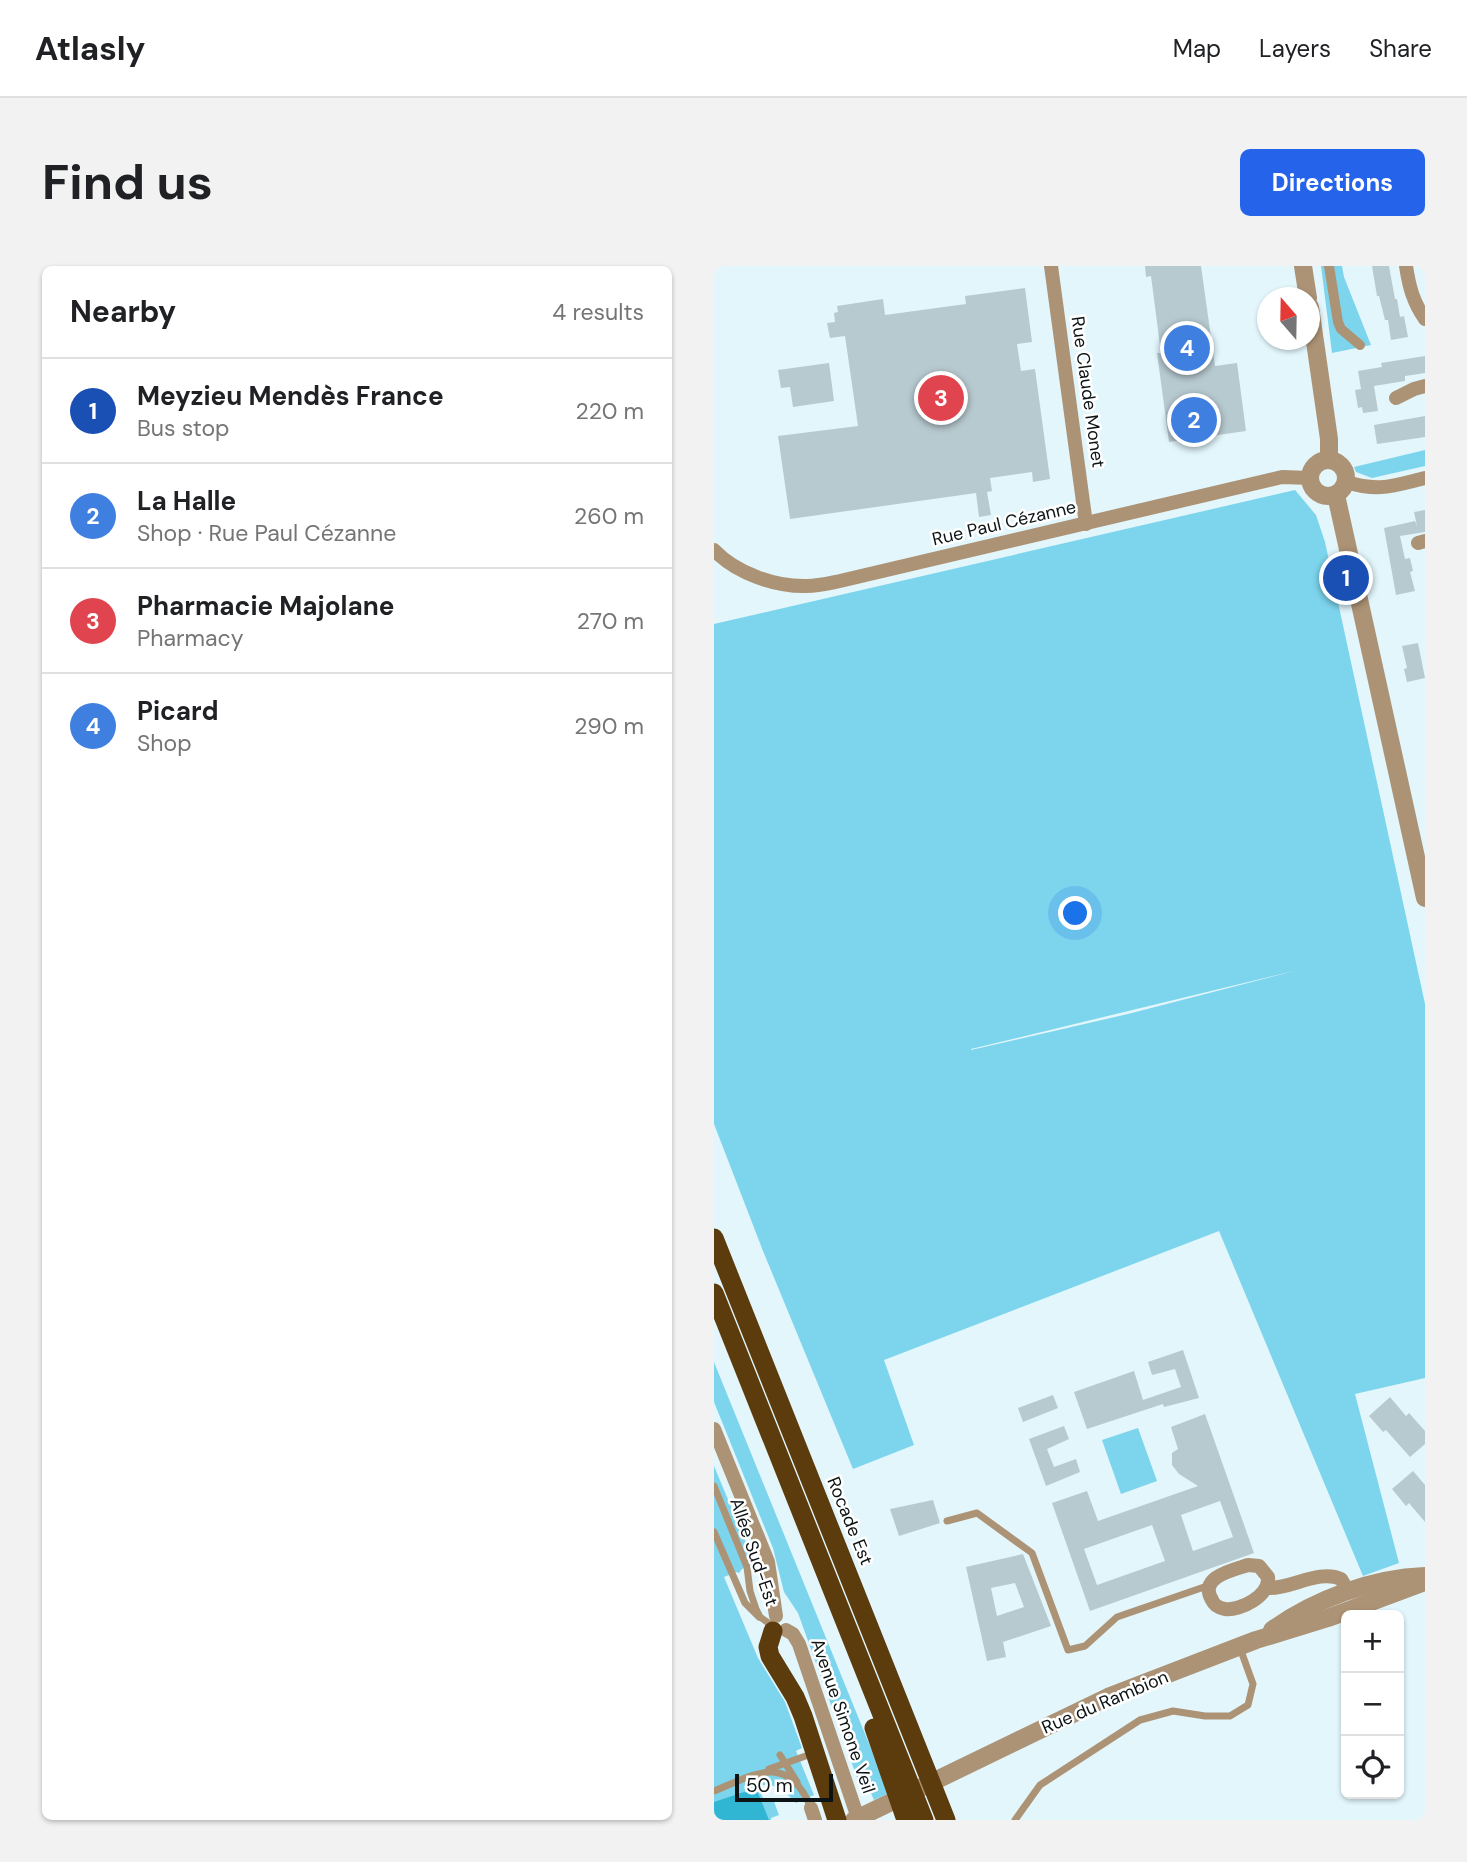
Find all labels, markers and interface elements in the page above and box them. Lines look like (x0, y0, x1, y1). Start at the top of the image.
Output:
text: Atlasly (35, 27, 145, 70)
text: Map (1173, 33, 1221, 64)
text: Layers (1259, 33, 1331, 64)
text: Share (1369, 33, 1432, 64)
button: Directions (1240, 149, 1425, 216)
text: Find us (42, 150, 213, 214)
north arrow (1257, 287, 1320, 350)
text: Nearby (70, 292, 176, 331)
text: 4 results (552, 297, 644, 327)
street label: Rue Claude Monet (1066, 315, 1110, 469)
pin: 4 (1164, 322, 1210, 374)
pin: 3 (918, 372, 964, 424)
text: Meyzieu Mendès France (137, 379, 444, 413)
pin: 2 (1171, 394, 1217, 446)
text: 1 (89, 396, 97, 426)
text: 220 m (575, 396, 644, 426)
text: Bus stop (137, 413, 229, 443)
text: La Halle (137, 484, 236, 518)
street label: Rue Paul Cézanne (930, 495, 1078, 551)
text: 2 (86, 501, 100, 531)
text: 260 m (574, 501, 644, 531)
text: Shop · Rue Paul Cézanne (137, 518, 396, 548)
pin: 1 (1323, 552, 1369, 604)
text: Pharmacie Majolane (137, 589, 394, 623)
text: 3 (86, 606, 100, 636)
text: 270 m (577, 606, 644, 636)
text: Pharmacy (137, 623, 244, 653)
text: Picard (137, 694, 219, 728)
text: 4 (86, 711, 100, 741)
text: 290 m (574, 711, 644, 741)
text: Shop (137, 728, 192, 758)
your location (1058, 896, 1092, 930)
street label: Rocade Est (821, 1473, 879, 1569)
street label: Allée Sud-Est (724, 1495, 784, 1609)
map controls (1341, 1610, 1404, 1799)
button: + (1341, 1610, 1404, 1673)
street label: Avenue Simone Veil (805, 1635, 881, 1797)
street label: Rue du Rambion (1038, 1665, 1172, 1739)
button: − (1341, 1673, 1404, 1736)
button: locate (1341, 1736, 1404, 1799)
scale bar (735, 1771, 833, 1803)
text: 50 m (746, 1773, 793, 1798)

